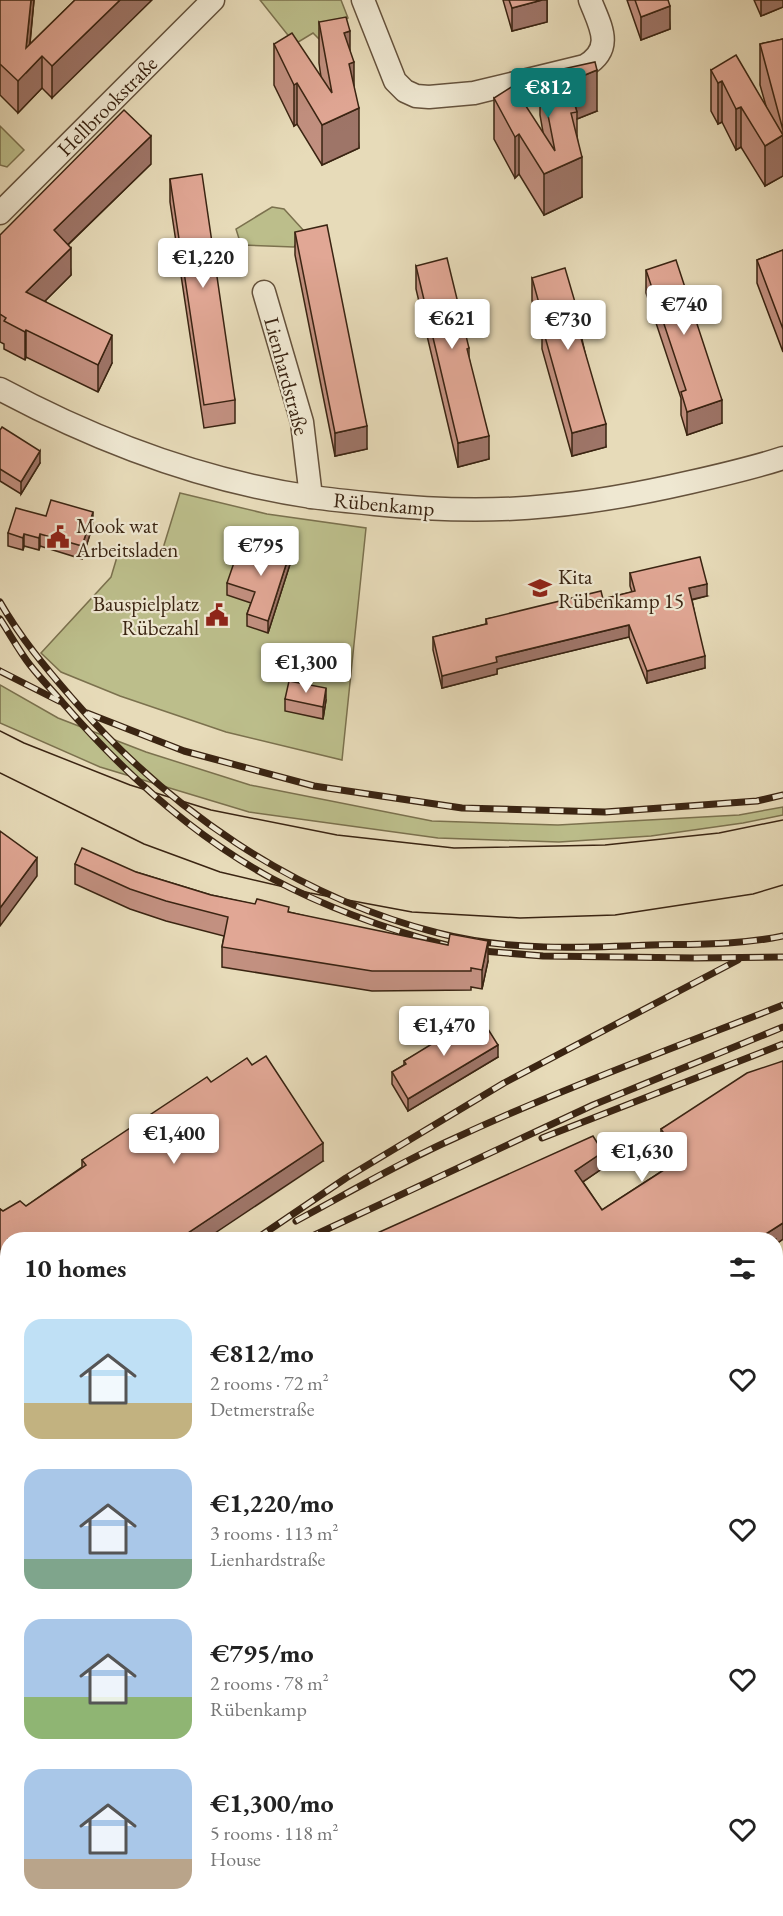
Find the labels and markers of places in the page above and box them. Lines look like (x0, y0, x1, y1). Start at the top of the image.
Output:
pin: €812 (512, 68, 584, 119)
pin: €1,220 (154, 238, 252, 289)
pin: €740 (648, 285, 720, 336)
pin: €621 (416, 299, 488, 350)
pin: €730 (532, 300, 604, 351)
place label: Mook wat Arbeitsladen (75, 512, 178, 563)
public building icon: Mook wat Arbeitsladen (45, 524, 71, 550)
pin: €795 (225, 526, 297, 577)
place label: Kita Rübenkamp 15 (558, 563, 684, 614)
school or university icon: Kita Rübenkamp 15 (527, 575, 553, 601)
place label: Bauspielplatz Rübezahl (93, 590, 199, 641)
public building icon: Bauspielplatz Rübezahl (204, 602, 230, 628)
pin: €1,300 (257, 643, 355, 694)
pin: €1,470 (395, 1006, 493, 1057)
pin: €1,400 (125, 1114, 223, 1165)
pin: €1,630 (593, 1132, 691, 1183)

